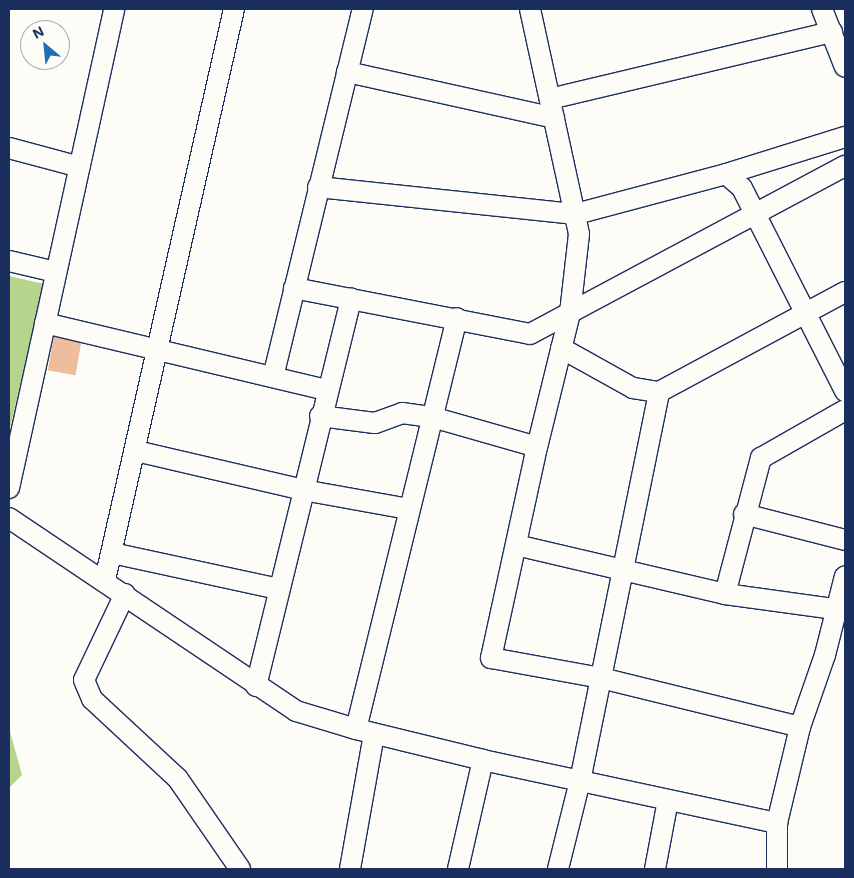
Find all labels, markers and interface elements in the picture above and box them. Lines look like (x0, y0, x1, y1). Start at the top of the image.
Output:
north arrow (20, 20, 70, 70)
text: N (29, 21, 47, 43)

